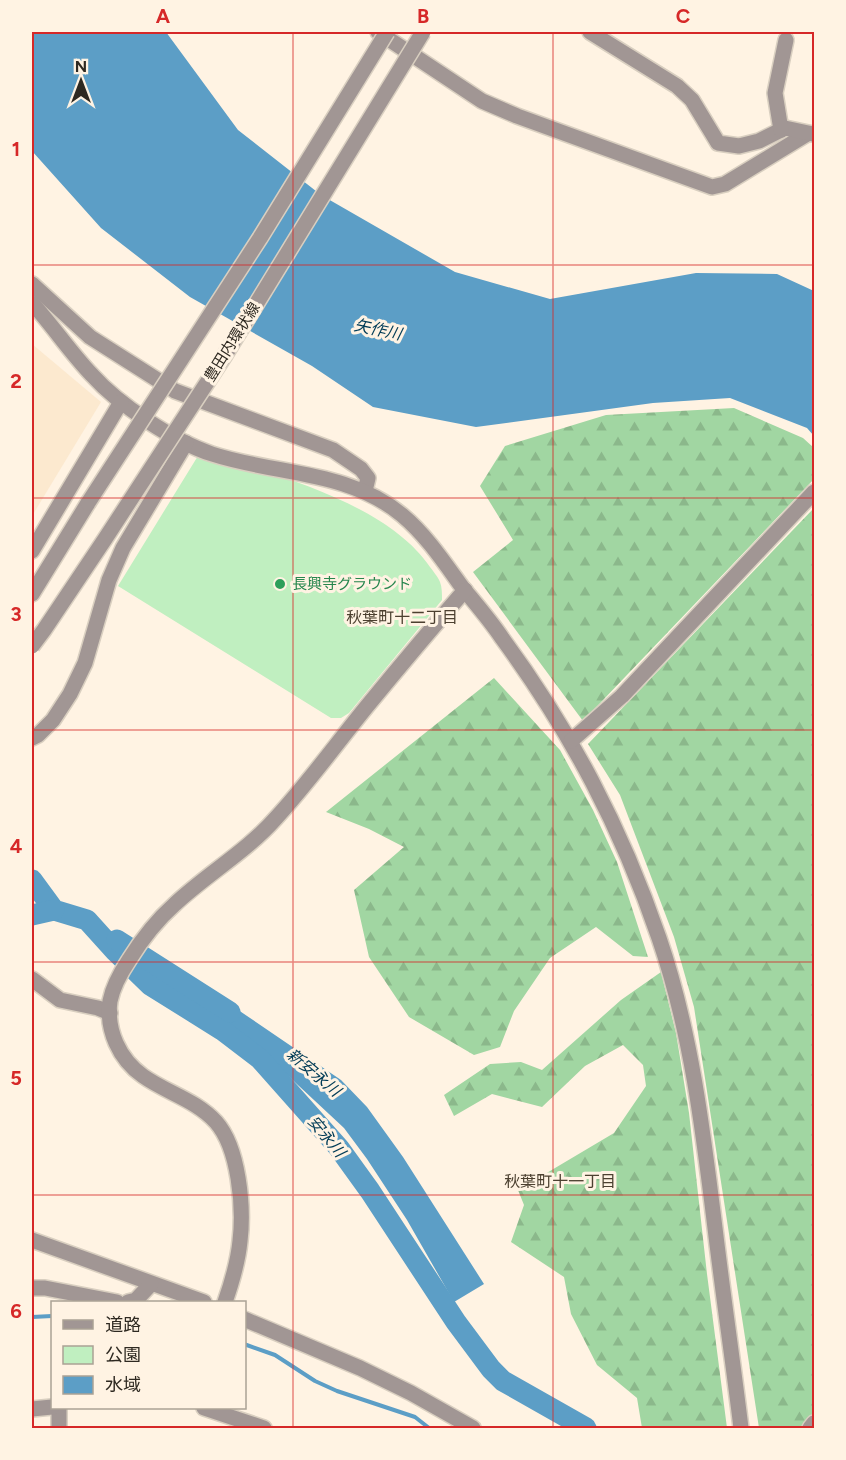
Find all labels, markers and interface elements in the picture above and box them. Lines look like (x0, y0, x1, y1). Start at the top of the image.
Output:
text: A (156, 4, 171, 28)
text: B (417, 4, 429, 28)
text: C (676, 4, 690, 28)
north arrow (51, 51, 111, 111)
text: N (75, 57, 87, 76)
text: 1 (12, 137, 20, 161)
street label: 豊田内環状線 (201, 299, 263, 385)
water label: 矢作川 (352, 315, 405, 344)
text: 2 (10, 369, 22, 393)
place label: 長興寺グラウンド (292, 575, 412, 593)
marker: 長興寺グラウンド (273, 577, 287, 591)
text: 3 (10, 602, 22, 626)
district label: 秋葉町十二丁目 (346, 608, 458, 627)
text: 4 (10, 834, 23, 858)
water label: 新安永川 (283, 1045, 346, 1102)
text: 5 (10, 1066, 22, 1090)
water label: 安永川 (304, 1112, 351, 1162)
district label: 秋葉町十一丁目 (504, 1172, 616, 1191)
text: 6 (10, 1299, 22, 1323)
legend (51, 1301, 246, 1409)
text: 道路 (105, 1314, 141, 1336)
text: 公園 (105, 1344, 141, 1366)
text: 水域 (105, 1374, 141, 1396)

